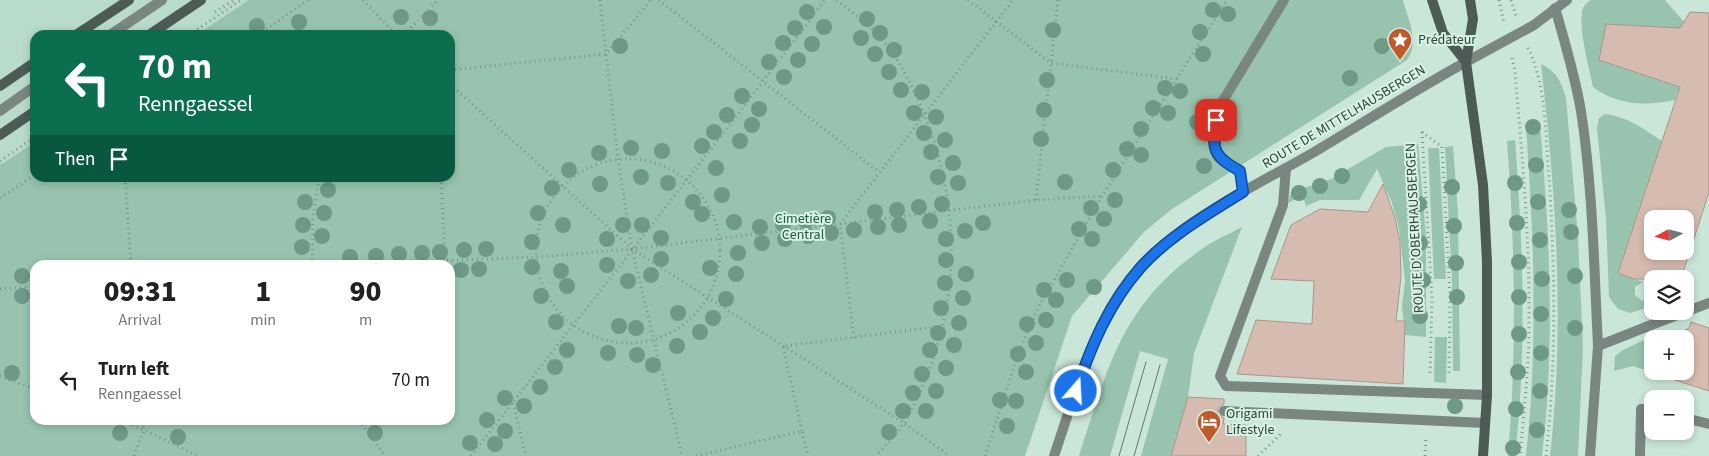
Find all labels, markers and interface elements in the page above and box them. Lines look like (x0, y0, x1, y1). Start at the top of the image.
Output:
place icon: Prédateur (1387, 27, 1413, 61)
place label: Prédateur (1418, 30, 1476, 50)
text: 70 m (138, 42, 212, 92)
icon: left (55, 50, 120, 115)
street label: ROUTE DE MITTELHAUSBERGEN (1259, 60, 1429, 174)
text: Renngaessel (138, 88, 253, 120)
pin (1195, 99, 1237, 141)
icon: arrive (1202, 106, 1230, 134)
street label: ROUTE D'OBERHAUSBERGEN (1401, 142, 1429, 314)
icon: arrive (105, 145, 133, 173)
text: Then (55, 146, 95, 173)
park label: Cimetière Central (775, 209, 831, 245)
north arrow (1644, 210, 1694, 260)
map controls (1644, 210, 1694, 440)
text: 09:31 (103, 270, 177, 313)
text: 1 (255, 270, 271, 313)
text: 90 (350, 270, 382, 313)
button: layers (1644, 270, 1694, 320)
text: Arrival (119, 309, 162, 331)
text: min (250, 309, 276, 331)
text: m (359, 309, 372, 331)
button: + (1644, 330, 1694, 380)
text: Turn left (98, 356, 169, 383)
position arrow (1049, 364, 1101, 416)
icon: left (55, 366, 83, 394)
text: 70 m (392, 367, 430, 394)
text: Renngaessel (98, 383, 182, 405)
button: − (1644, 390, 1694, 440)
place label: Origami Lifestyle (1226, 404, 1275, 440)
hotel icon: Origami Lifestyle (1196, 409, 1222, 443)

